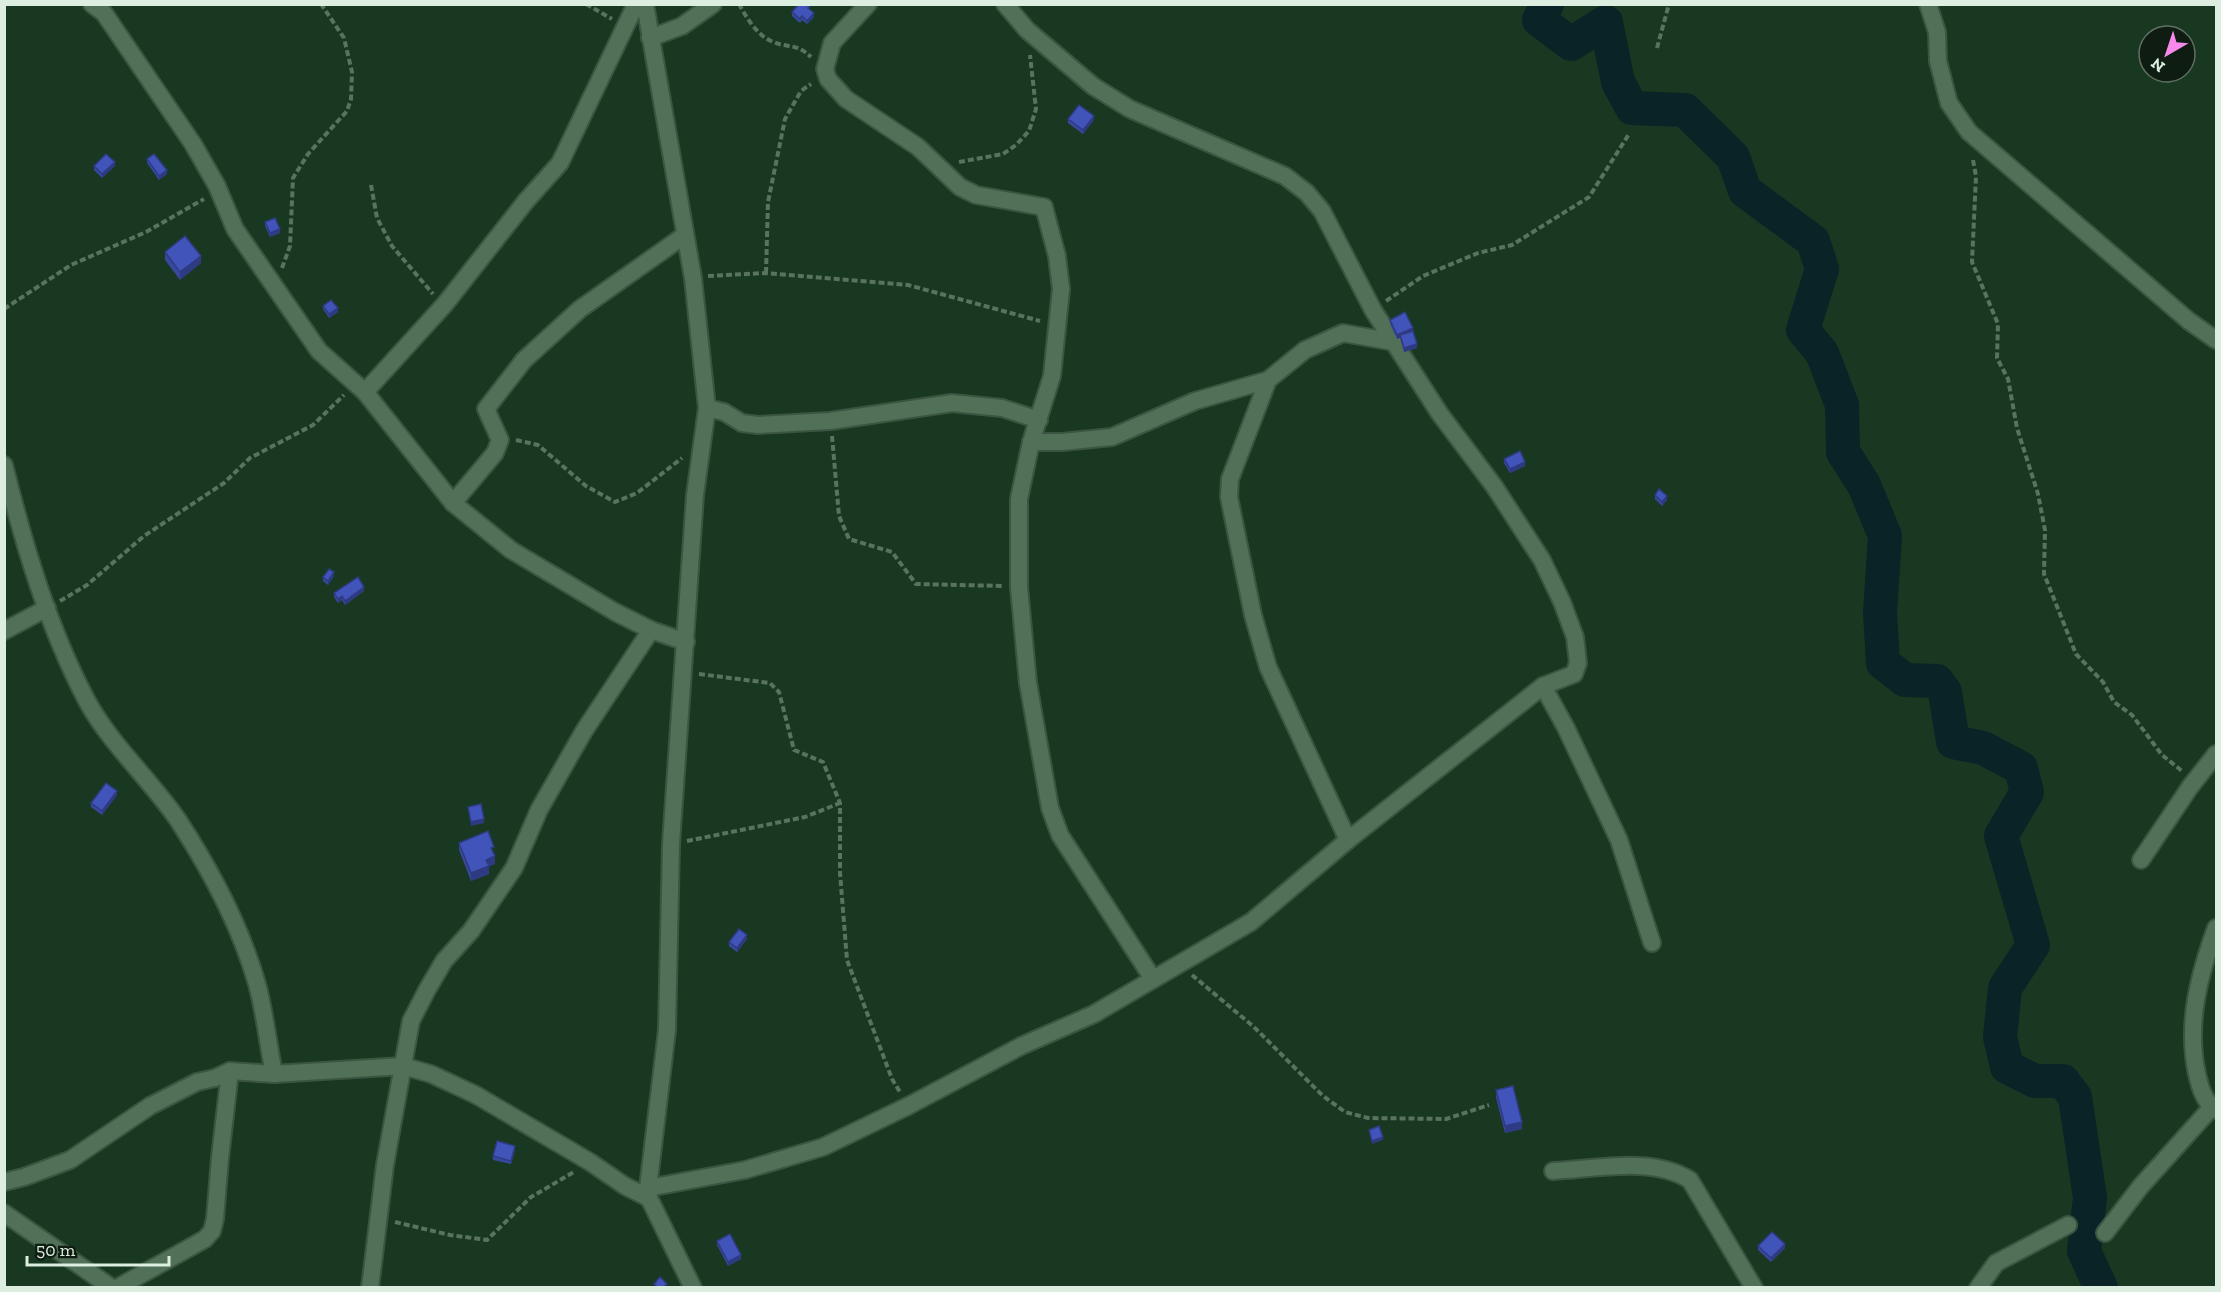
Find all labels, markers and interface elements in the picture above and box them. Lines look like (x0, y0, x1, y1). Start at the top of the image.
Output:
north arrow (2137, 24, 2197, 84)
text: N (2147, 54, 2169, 76)
scale bar (27, 1229, 170, 1267)
text: 50 m (36, 1239, 76, 1261)

